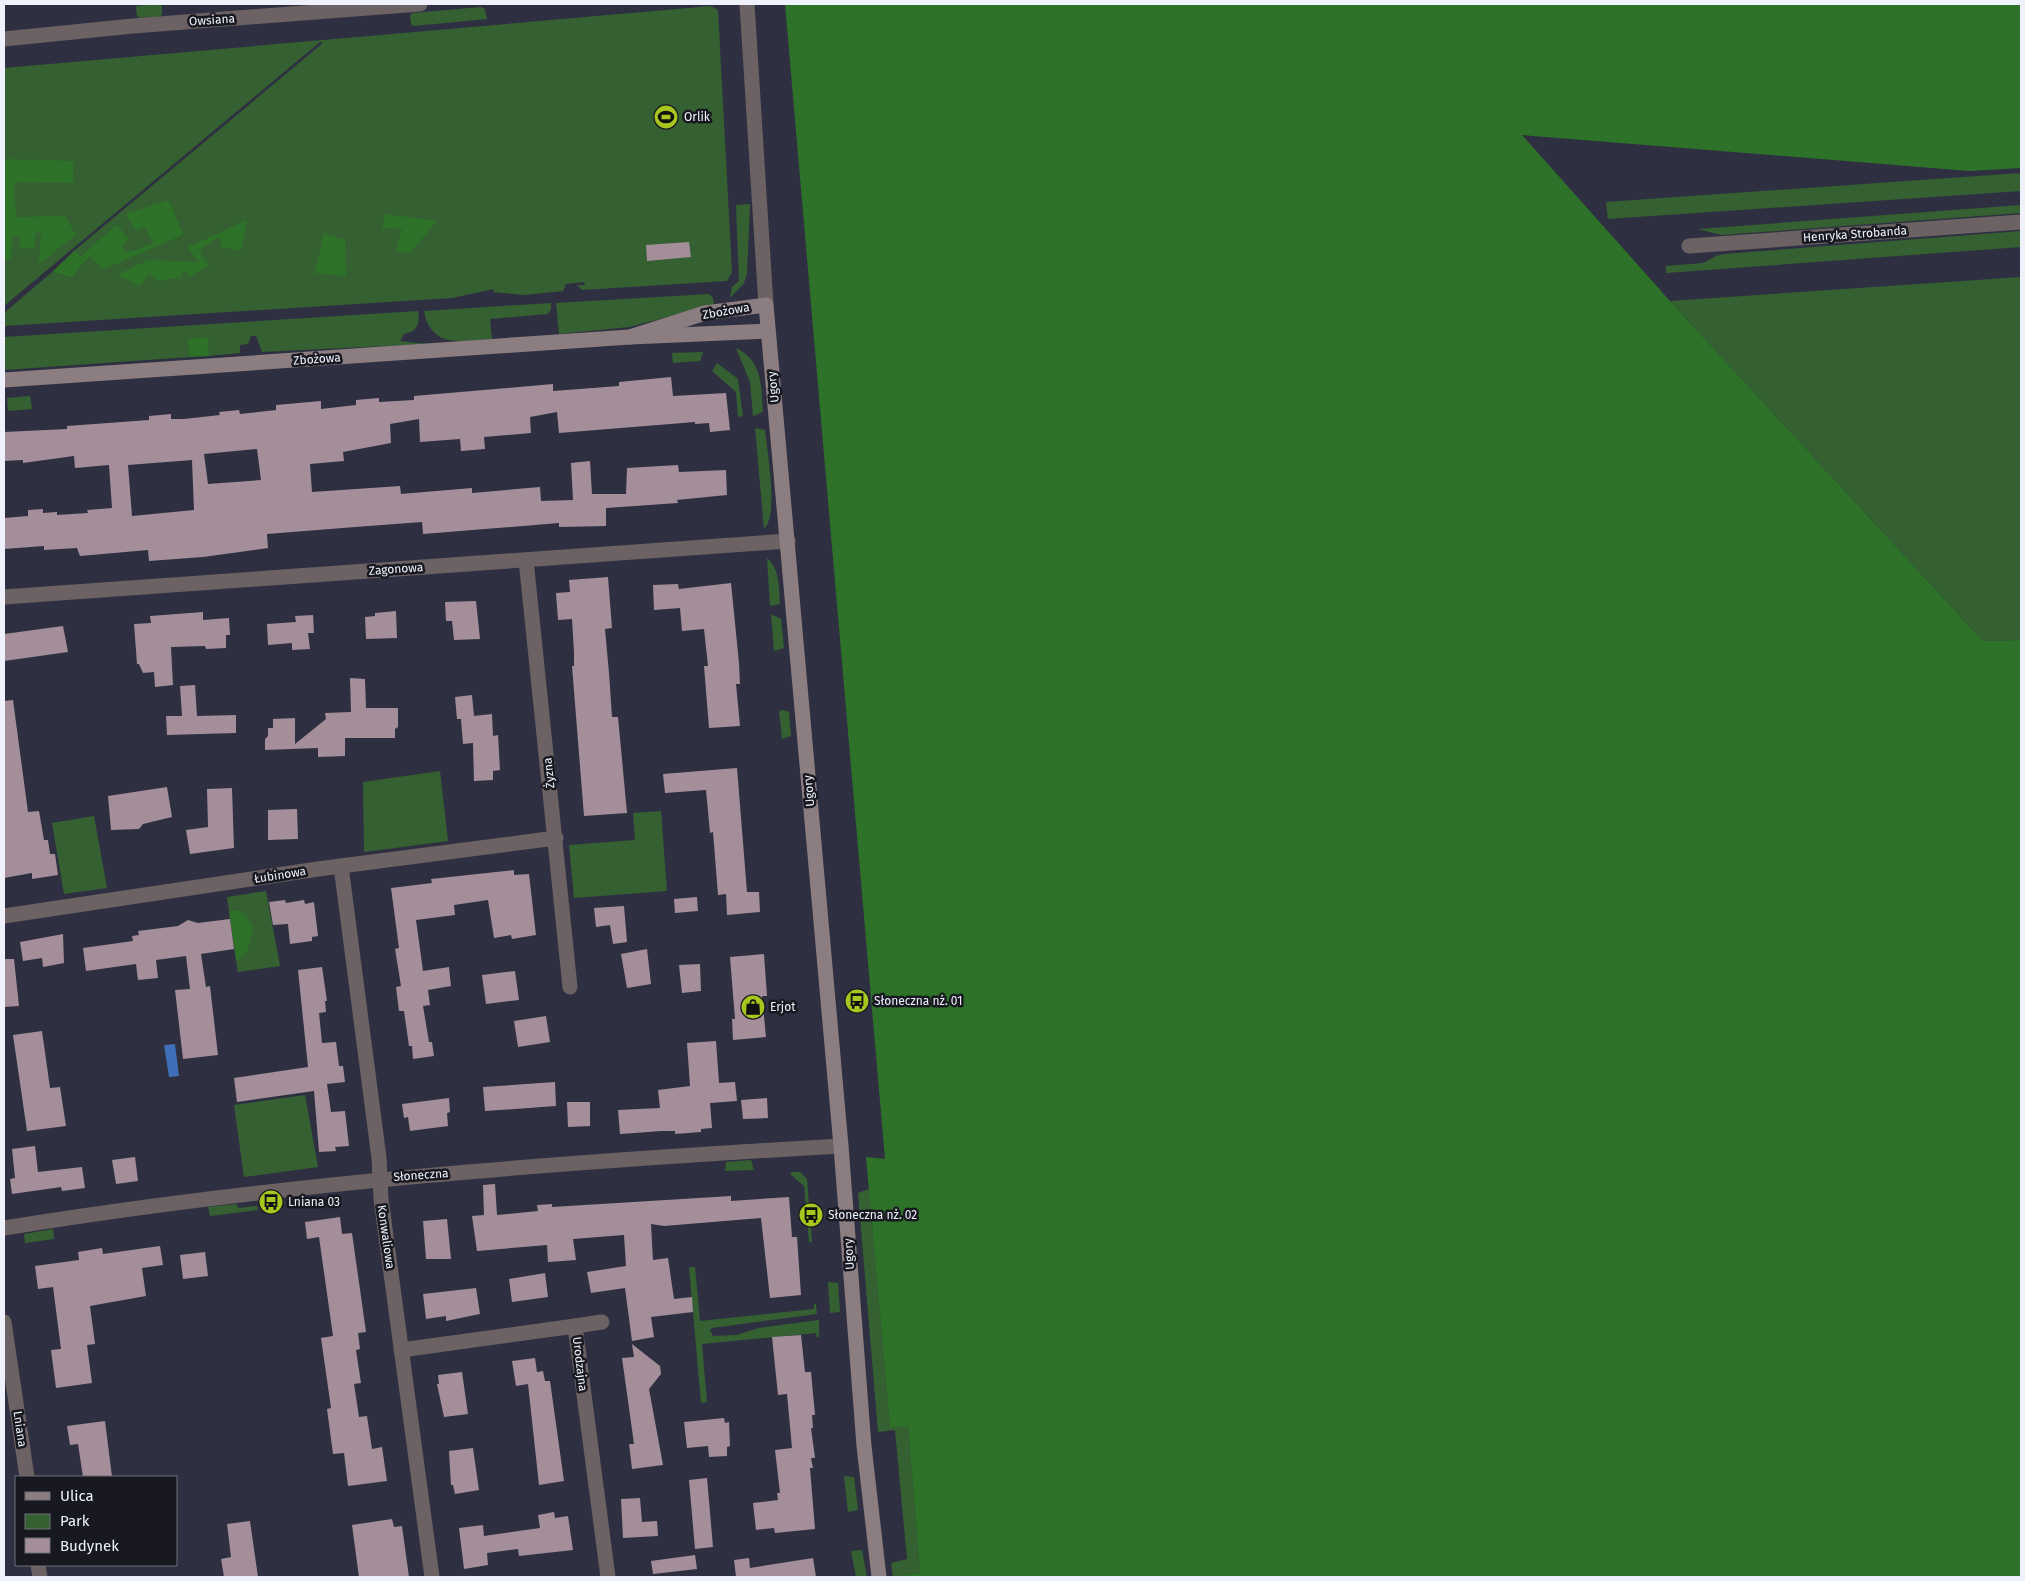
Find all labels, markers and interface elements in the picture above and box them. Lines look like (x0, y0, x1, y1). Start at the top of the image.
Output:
street label: Owsiana (189, 11, 235, 29)
sports icon: Orlik (653, 104, 679, 130)
place label: Orlik (684, 110, 711, 124)
street label: Henryka Strobanda (1802, 223, 1908, 245)
street label: Zbożowa (701, 300, 751, 322)
street label: Zbożowa (293, 350, 341, 368)
street label: Ugory (764, 370, 782, 403)
street label: Zagonowa (368, 560, 424, 578)
street label: Żyzna (539, 757, 558, 789)
street label: Ugory (801, 775, 817, 807)
street label: Łubinowa (253, 864, 307, 886)
bus stop icon: Słoneczna nż. 01 (844, 988, 870, 1014)
shop icon: Erjot (740, 994, 766, 1020)
place label: Słoneczna nż. 01 (874, 994, 962, 1008)
place label: Erjot (770, 1000, 796, 1014)
street label: Słoneczna (393, 1166, 449, 1184)
bus stop icon: Lniana 03 (258, 1189, 284, 1215)
place label: Lniana 03 (288, 1195, 340, 1209)
bus stop icon: Słoneczna nż. 02 (798, 1202, 824, 1228)
street label: Konwaliowa (375, 1204, 397, 1270)
place label: Słoneczna nż. 02 (828, 1208, 917, 1222)
street label: Ugory (841, 1238, 857, 1270)
street label: Urodzajna (570, 1336, 590, 1392)
street label: Lniana (11, 1410, 29, 1448)
legend (15, 1476, 178, 1566)
text: Ulica (60, 1487, 94, 1505)
text: Park (60, 1512, 90, 1530)
text: Budynek (60, 1537, 119, 1555)

